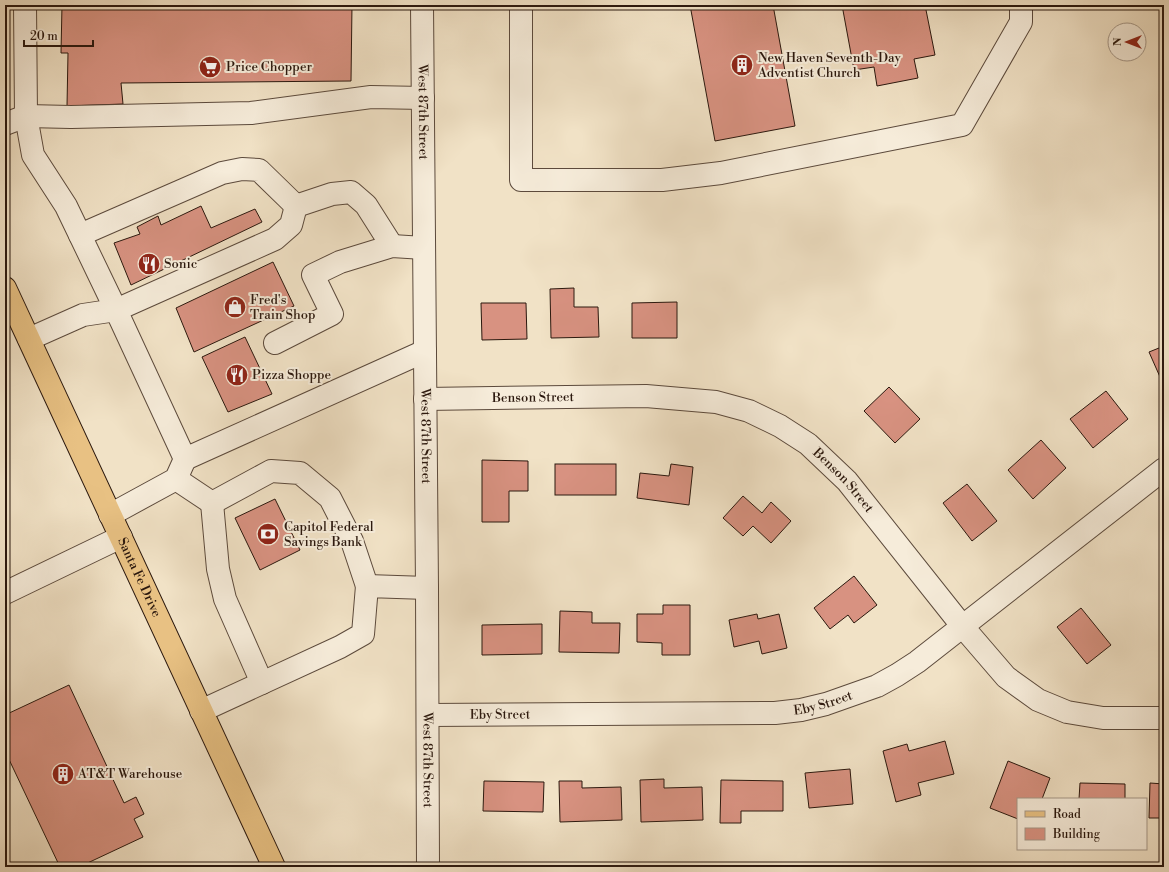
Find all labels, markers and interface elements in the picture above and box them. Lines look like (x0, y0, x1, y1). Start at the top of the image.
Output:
scale bar (24, 22, 93, 48)
north arrow (1107, 22, 1147, 62)
text: 20 m (30, 29, 58, 44)
text: N (1111, 37, 1125, 46)
place label: New Haven Seventh-Day Adventist Church (757, 50, 902, 81)
building icon: New Haven Seventh-Day Adventist Church (729, 52, 755, 78)
supermarket icon: Price Chopper (197, 54, 223, 80)
place label: Price Chopper (226, 59, 312, 75)
street label: West 87th Street (414, 63, 431, 160)
restaurant icon: Sonic (136, 251, 162, 277)
place label: Sonic (164, 256, 198, 272)
place label: Fred's Train Shop (250, 292, 315, 323)
shop icon: Fred's Train Shop (222, 294, 248, 320)
restaurant icon: Pizza Shoppe (224, 362, 250, 388)
place label: Pizza Shoppe (252, 367, 331, 383)
street label: West 87th Street (417, 387, 434, 484)
street label: Benson Street (491, 389, 575, 406)
street label: Benson Street (809, 444, 877, 516)
place label: Capitol Federal Savings Bank (284, 519, 374, 550)
bank icon: Capitol Federal Savings Bank (255, 521, 281, 547)
street label: Santa Fe Drive (114, 535, 165, 620)
street label: Eby Street (793, 687, 855, 719)
street label: Eby Street (470, 706, 531, 723)
street label: West 87th Street (419, 711, 436, 808)
building icon: AT&T Warehouse (50, 761, 76, 787)
place label: AT&T Warehouse (77, 766, 183, 782)
legend (1017, 798, 1147, 850)
text: Road (1053, 807, 1081, 822)
text: Building (1052, 827, 1101, 842)

